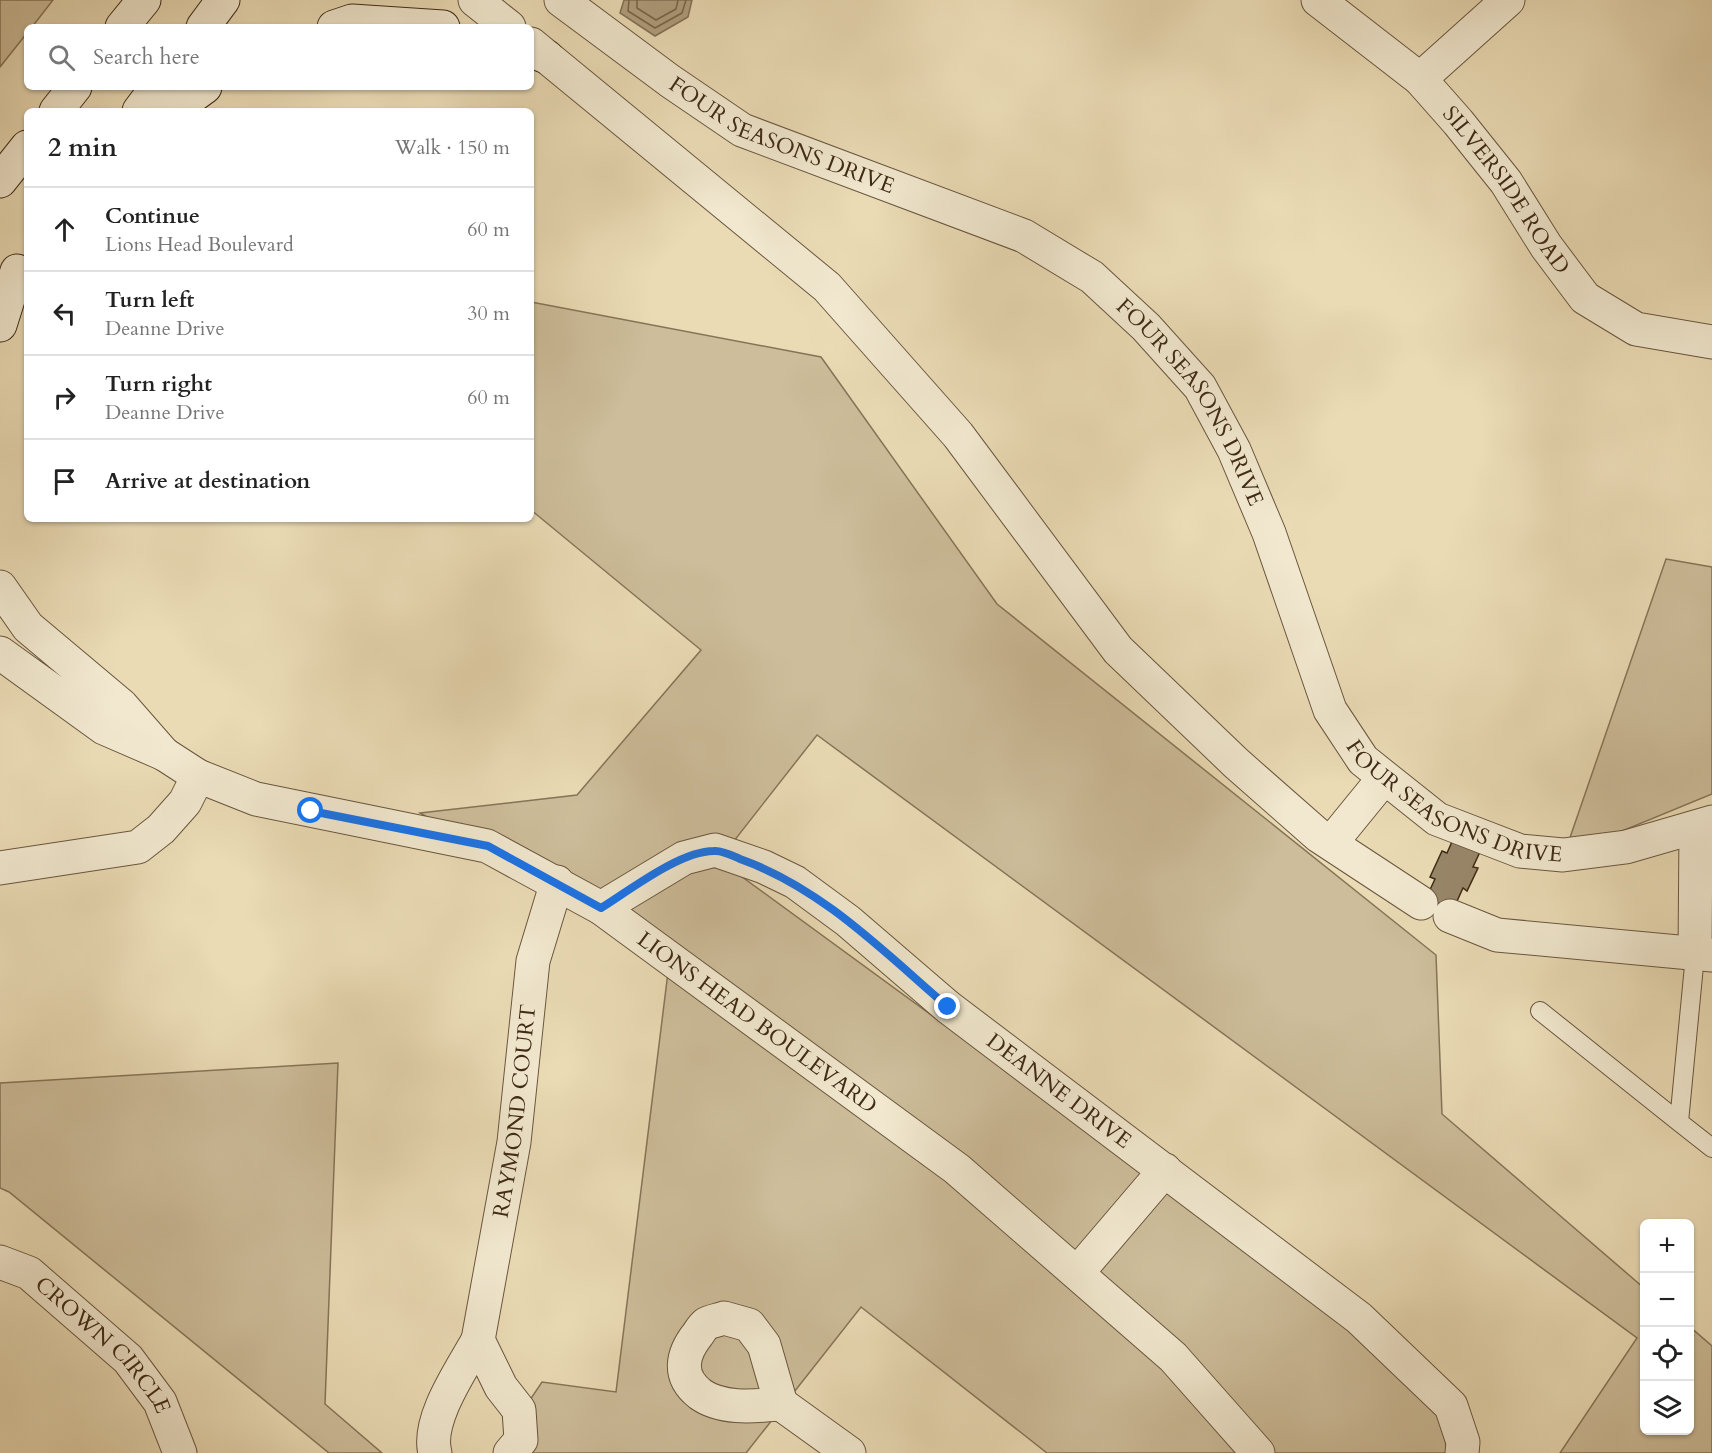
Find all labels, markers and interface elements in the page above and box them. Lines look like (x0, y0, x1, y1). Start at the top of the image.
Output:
search box (24, 24, 534, 90)
icon: search (45, 41, 78, 74)
text: Search here (93, 42, 200, 72)
street label: FOUR SEASONS DRIVE (663, 70, 899, 201)
street label: SILVERSIDE ROAD (1436, 100, 1577, 280)
text: 2 min (48, 130, 117, 165)
text: Walk · 150 m (395, 134, 510, 161)
text: Continue (105, 201, 200, 231)
icon: ahead (48, 213, 81, 246)
text: 60 m (467, 216, 510, 243)
text: Lions Head Boulevard (105, 231, 294, 258)
text: Turn left (105, 285, 194, 315)
street label: FOUR SEASONS DRIVE (1110, 292, 1271, 510)
icon: left (48, 297, 81, 330)
text: 30 m (467, 300, 510, 327)
text: Deanne Drive (105, 315, 225, 342)
text: Turn right (105, 369, 212, 399)
icon: right (48, 381, 81, 414)
text: 60 m (467, 384, 510, 411)
text: Deanne Drive (105, 399, 225, 426)
icon: arrive (48, 465, 81, 498)
text: Arrive at destination (105, 466, 310, 496)
street label: FOUR SEASONS DRIVE (1339, 734, 1564, 870)
route start (297, 797, 323, 823)
street label: LIONS HEAD BOULEVARD (631, 924, 883, 1121)
route end (934, 993, 960, 1019)
street label: RAYMOND COURT (486, 1003, 543, 1220)
street label: DEANNE DRIVE (980, 1026, 1138, 1156)
map controls (1640, 1219, 1694, 1435)
button: + (1640, 1219, 1694, 1273)
street label: CROWN CIRCLE (28, 1270, 178, 1418)
button: − (1640, 1273, 1694, 1327)
button: locate (1640, 1327, 1694, 1381)
button: layers (1640, 1381, 1694, 1435)

